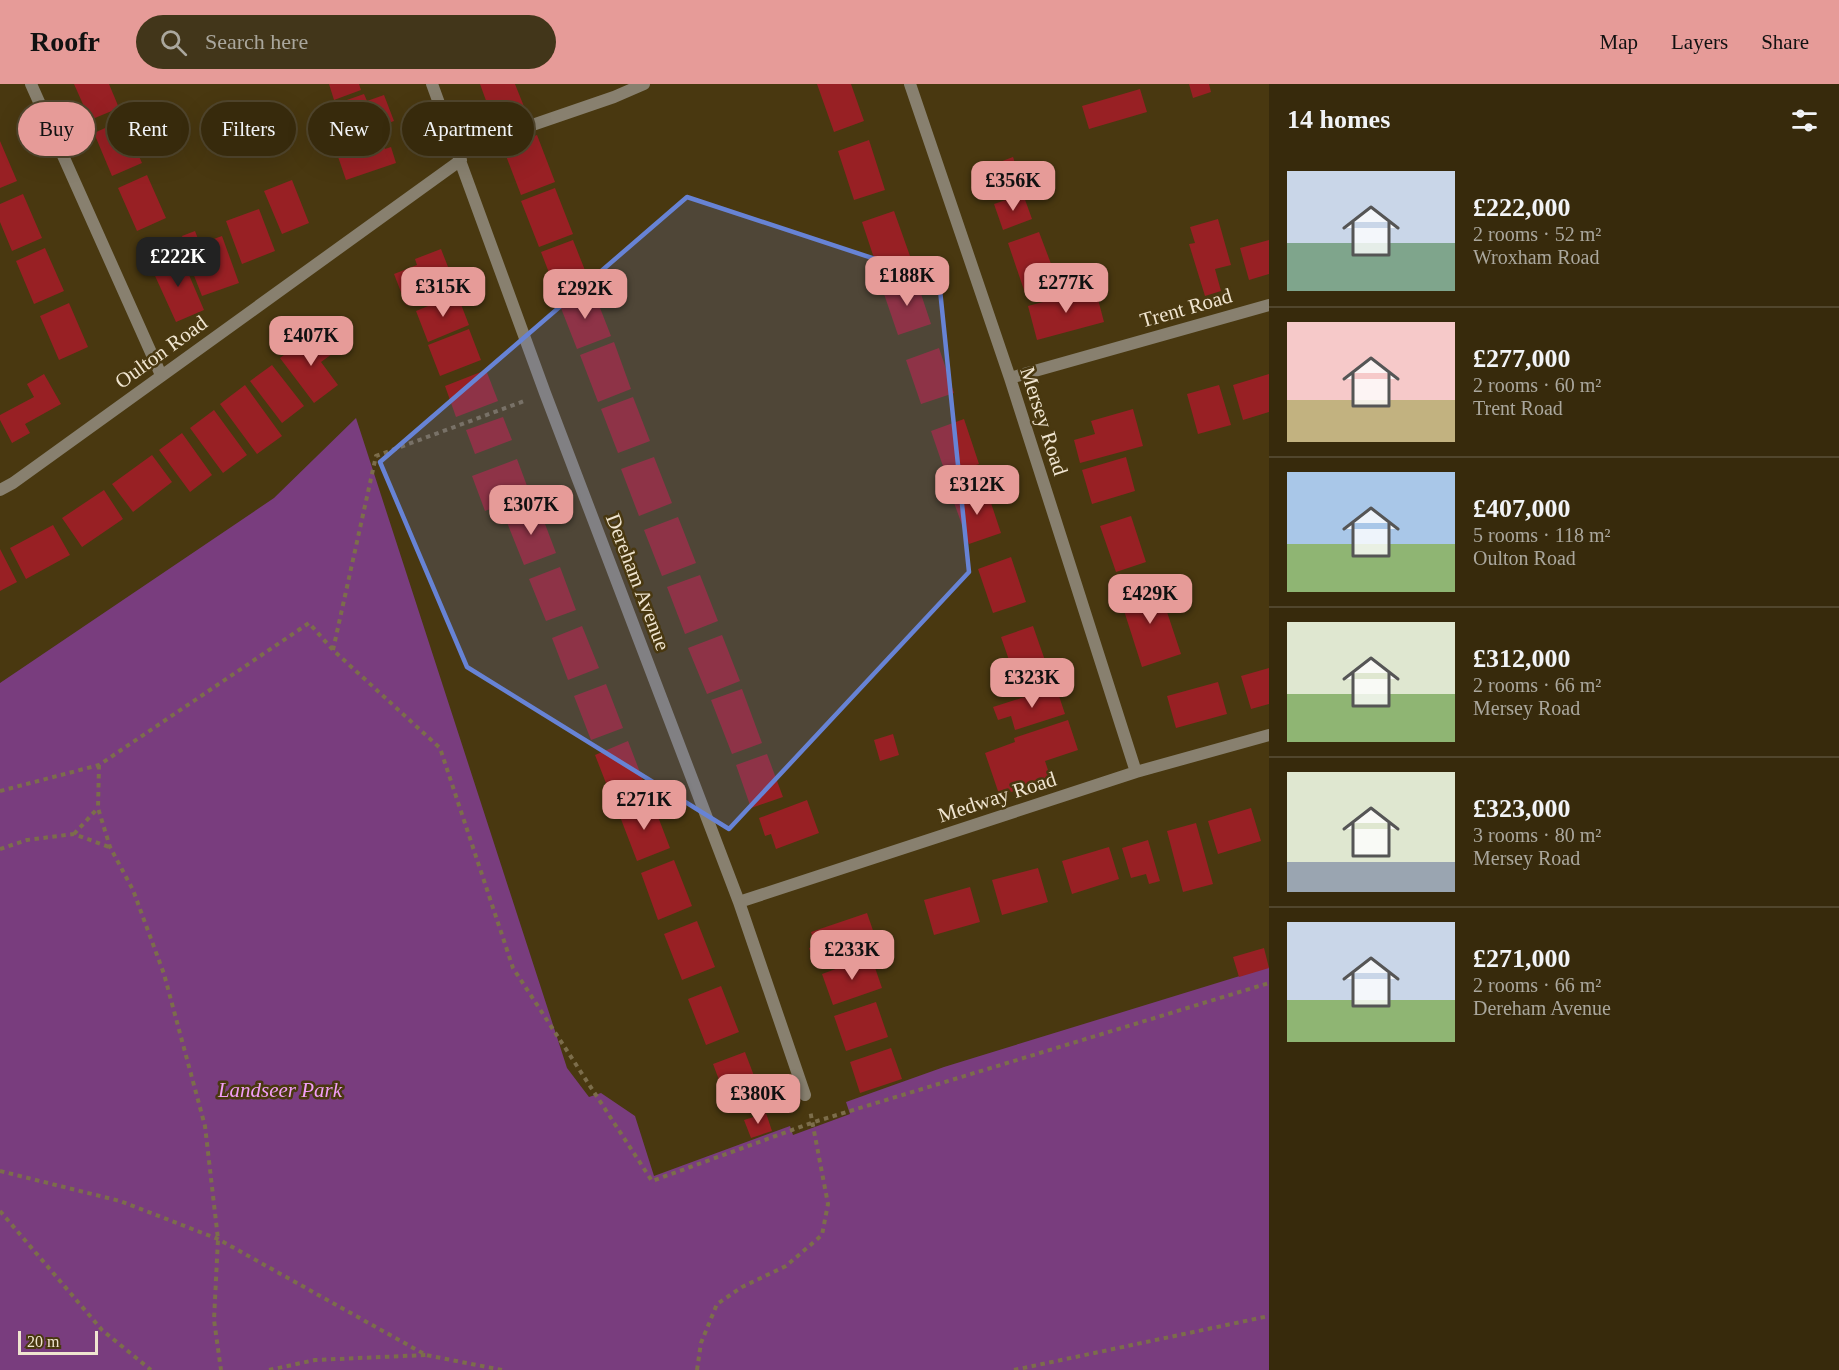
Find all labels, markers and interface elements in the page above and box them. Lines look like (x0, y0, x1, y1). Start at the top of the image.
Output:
search box (136, 15, 556, 69)
text: Roofr (30, 26, 100, 57)
icon: search (157, 26, 190, 59)
text: Search here (205, 29, 308, 54)
text: Map (1600, 30, 1638, 54)
text: Layers (1671, 30, 1728, 54)
text: Share (1761, 30, 1809, 54)
chip: Buy (18, 102, 95, 156)
chip: Rent (107, 102, 189, 156)
chip: Filters (201, 102, 296, 156)
chip: New (308, 102, 390, 156)
chip: Apartment (402, 102, 534, 156)
icon: filters (1788, 104, 1821, 137)
text: 14 homes (1287, 105, 1390, 134)
pin: £356K (971, 161, 1055, 212)
text: £356K (985, 169, 1041, 191)
text: £222,000 (1473, 193, 1571, 222)
icon: home (1335, 195, 1407, 267)
text: 2 rooms · 52 m² (1473, 223, 1601, 245)
pin: £222K (136, 237, 220, 288)
text: £222K (150, 245, 206, 267)
text: Wroxham Road (1473, 246, 1599, 268)
pin: £188K (865, 256, 949, 307)
pin: £277K (1024, 263, 1108, 314)
text: £188K (879, 264, 935, 286)
pin: £315K (401, 267, 485, 318)
pin: £292K (543, 269, 627, 320)
text: £277K (1038, 271, 1094, 293)
text: £315K (415, 275, 471, 297)
text: £292K (557, 277, 613, 299)
street label: Trent Road (1137, 283, 1235, 333)
street label: Oulton Road (110, 310, 212, 393)
pin: £407K (269, 316, 353, 367)
text: £407K (283, 324, 339, 346)
text: £277,000 (1473, 344, 1571, 373)
icon: home (1335, 346, 1407, 418)
street label: Mersey Road (1015, 364, 1073, 479)
text: 2 rooms · 60 m² (1473, 374, 1601, 396)
text: Trent Road (1473, 397, 1563, 419)
pin: £312K (935, 465, 1019, 516)
text: £312K (949, 473, 1005, 495)
pin: £307K (489, 485, 573, 536)
text: £307K (503, 493, 559, 515)
text: £407,000 (1473, 494, 1571, 523)
icon: home (1335, 496, 1407, 568)
street label: Dereham Avenue (601, 510, 675, 654)
text: 5 rooms · 118 m² (1473, 524, 1610, 546)
text: Oulton Road (1473, 547, 1576, 569)
pin: £429K (1108, 574, 1192, 625)
text: £429K (1122, 582, 1178, 604)
text: £312,000 (1473, 644, 1571, 673)
icon: home (1335, 646, 1407, 718)
pin: £323K (990, 658, 1074, 709)
text: £323K (1004, 666, 1060, 688)
text: 2 rooms · 66 m² (1473, 674, 1601, 696)
text: Mersey Road (1473, 697, 1580, 719)
street label: Medway Road (935, 766, 1060, 827)
pin: £271K (602, 780, 686, 831)
text: £271K (616, 788, 672, 810)
text: £323,000 (1473, 794, 1571, 823)
icon: home (1335, 796, 1407, 868)
text: 3 rooms · 80 m² (1473, 824, 1601, 846)
text: Mersey Road (1473, 847, 1580, 869)
pin: £233K (810, 930, 894, 981)
text: £233K (824, 938, 880, 960)
text: £271,000 (1473, 944, 1571, 973)
icon: home (1335, 946, 1407, 1018)
text: 2 rooms · 66 m² (1473, 974, 1601, 996)
text: Dereham Avenue (1473, 997, 1611, 1019)
pin: £380K (716, 1074, 800, 1125)
park label: Landseer Park (217, 1078, 343, 1102)
text: £380K (730, 1082, 786, 1104)
scale bar (18, 1328, 98, 1356)
text: 20 m (27, 1333, 59, 1350)

